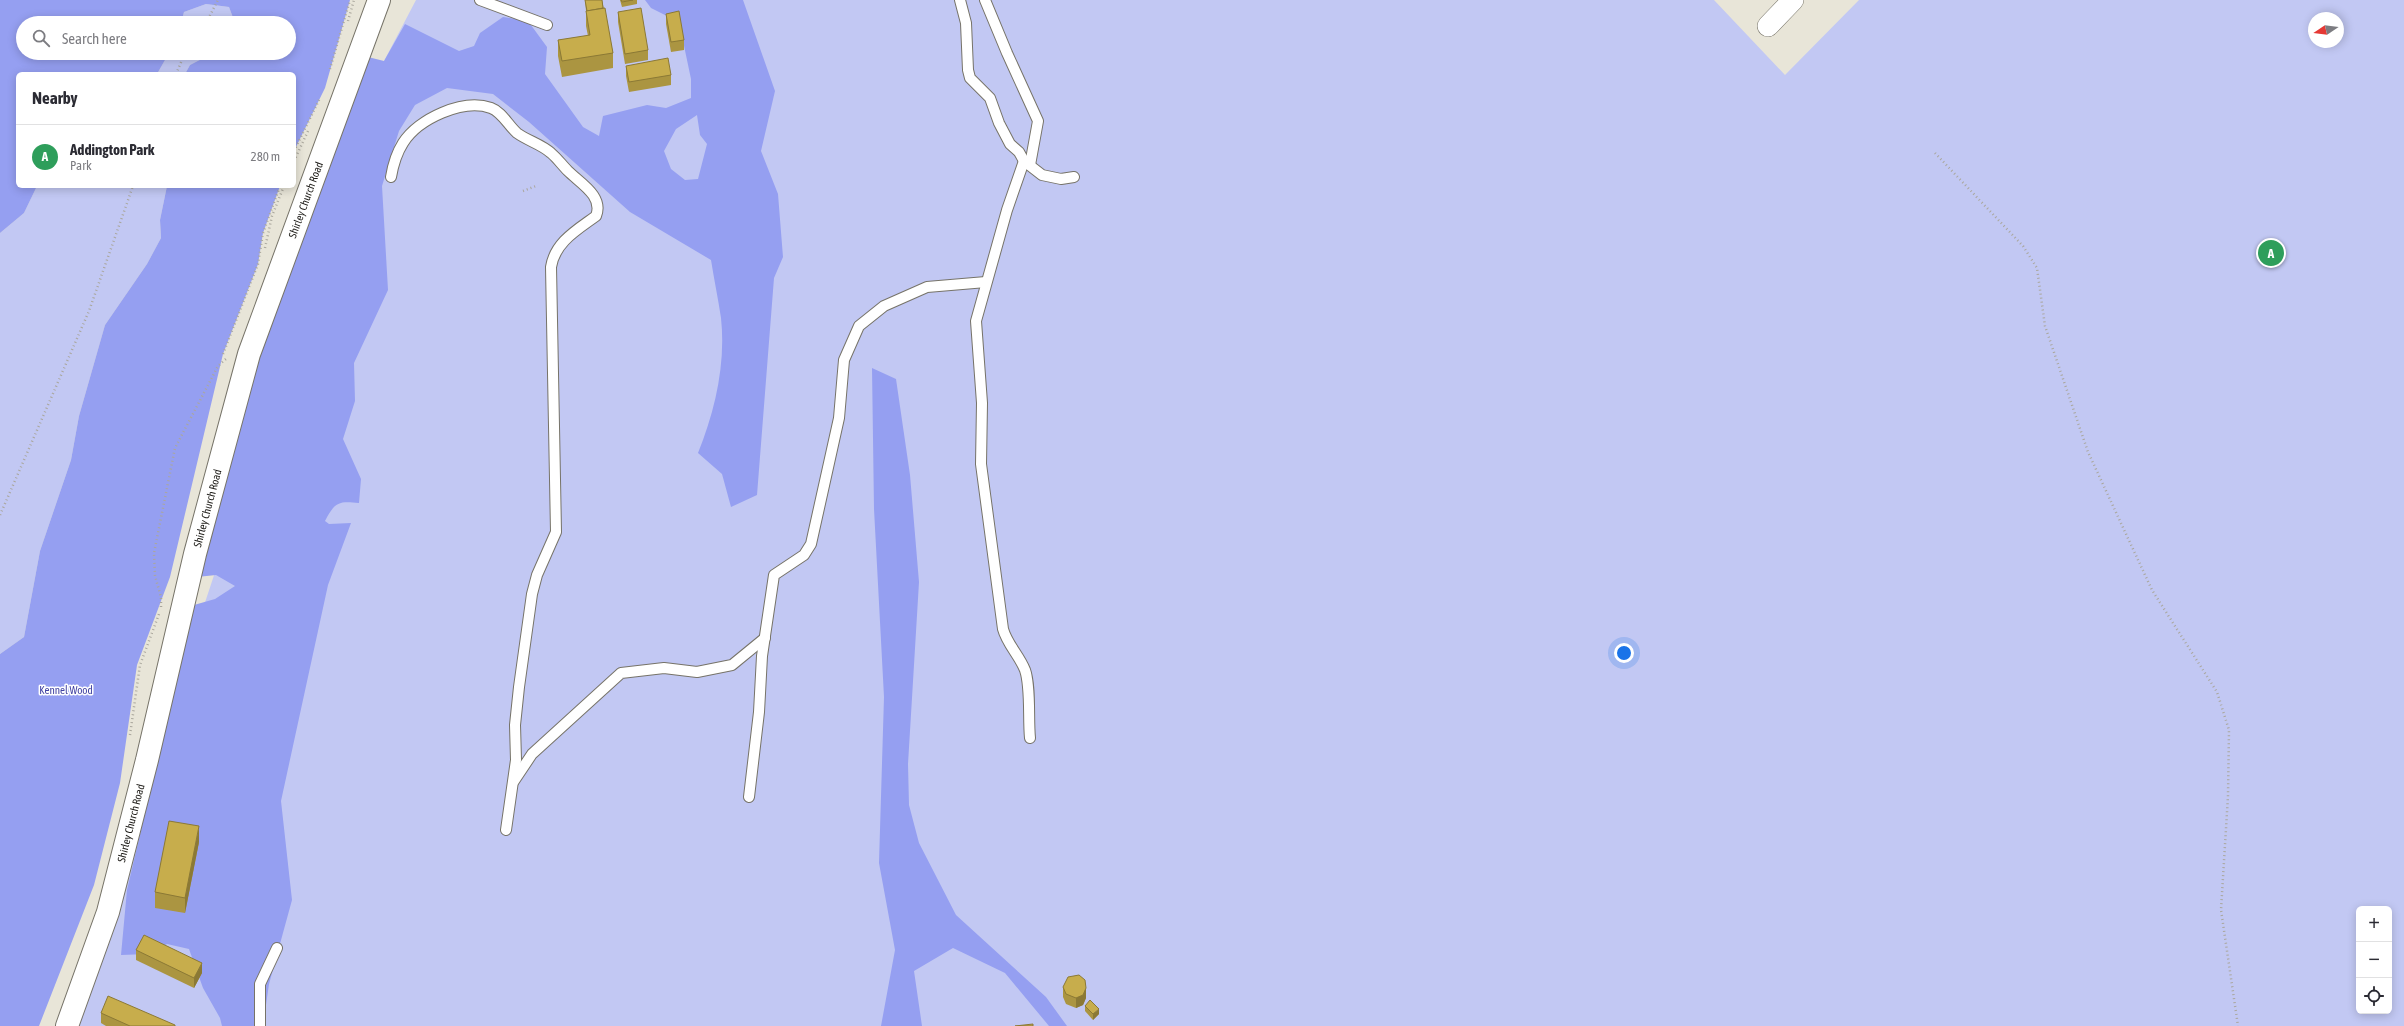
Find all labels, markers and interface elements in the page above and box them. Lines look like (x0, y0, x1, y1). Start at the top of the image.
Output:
north arrow (2308, 12, 2344, 48)
search box (16, 16, 296, 60)
icon: search (30, 27, 52, 49)
text: Search here (62, 30, 127, 47)
text: Nearby (32, 88, 78, 108)
text: Addington Park (70, 141, 154, 158)
text: A (42, 149, 48, 164)
text: 280 m (251, 149, 280, 164)
text: Park (70, 158, 92, 173)
street label: Shirley Church Road (286, 160, 325, 240)
pin: A (2258, 238, 2284, 268)
street label: Shirley Church Road (191, 468, 224, 549)
your location (1614, 643, 1634, 663)
park label: Kennel Wood (39, 684, 93, 696)
street label: Shirley Church Road (115, 783, 147, 863)
map controls (2356, 906, 2392, 1014)
button: + (2356, 906, 2392, 942)
button: − (2356, 942, 2392, 978)
button: locate (2356, 978, 2392, 1014)

